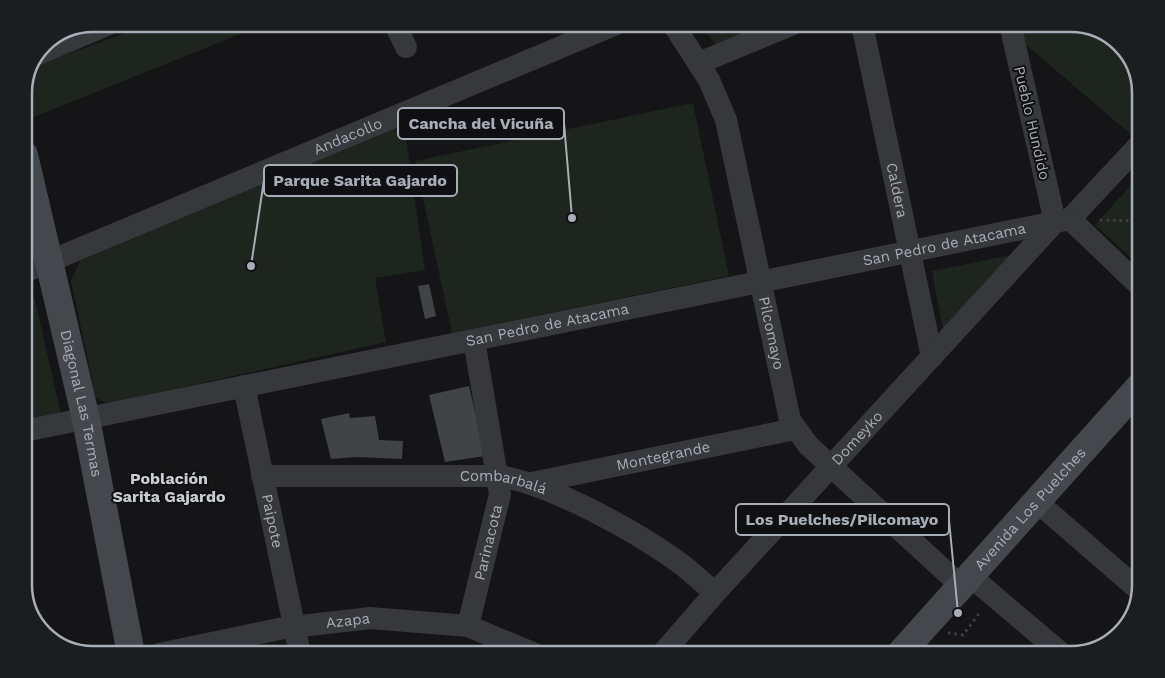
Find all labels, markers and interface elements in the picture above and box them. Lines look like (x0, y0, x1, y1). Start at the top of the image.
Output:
street label: Pueblo Hundido (1010, 64, 1054, 182)
callout: Cancha del Vicuña (398, 108, 564, 139)
street label: Andacollo (311, 114, 385, 159)
text: Cancha del Vicuña (409, 114, 554, 133)
street label: Caldera (882, 161, 912, 220)
callout: Parque Sarita Gajardo (264, 165, 457, 196)
text: Parque Sarita Gajardo (273, 171, 447, 190)
street label: San Pedro de Atacama (861, 219, 1028, 270)
street label: Pilcomayo (755, 295, 788, 371)
street label: San Pedro de Atacama (464, 300, 631, 350)
street label: Diagonal Las Termas (56, 328, 106, 479)
street label: Domeyko (828, 407, 886, 469)
street label: Montegrande (615, 438, 712, 474)
street label: Avenida Los Puelches (971, 444, 1090, 574)
street label: Combarbalá (460, 467, 550, 498)
district label: Población Sarita Gajardo (112, 469, 226, 506)
street label: Paipote (258, 492, 287, 550)
street label: Parinacota (470, 502, 506, 582)
callout: Los Puelches/Pilcomayo (736, 504, 949, 535)
text: Los Puelches/Pilcomayo (746, 510, 939, 529)
street label: Azapa (325, 609, 371, 632)

